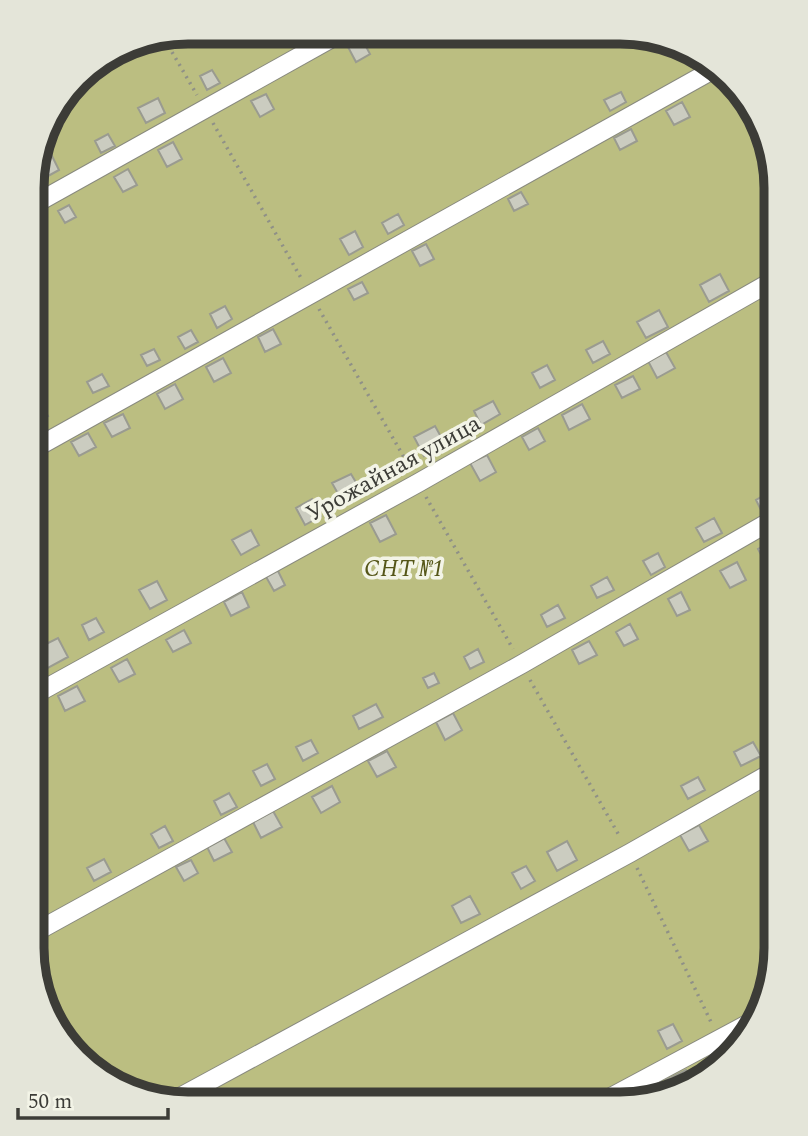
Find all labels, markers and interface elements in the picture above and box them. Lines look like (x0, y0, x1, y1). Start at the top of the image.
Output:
street label: Урожайная улица (299, 406, 488, 532)
park label: СНТ №1 (364, 551, 444, 587)
scale bar (18, 1076, 168, 1120)
text: 50 m (28, 1086, 72, 1118)

